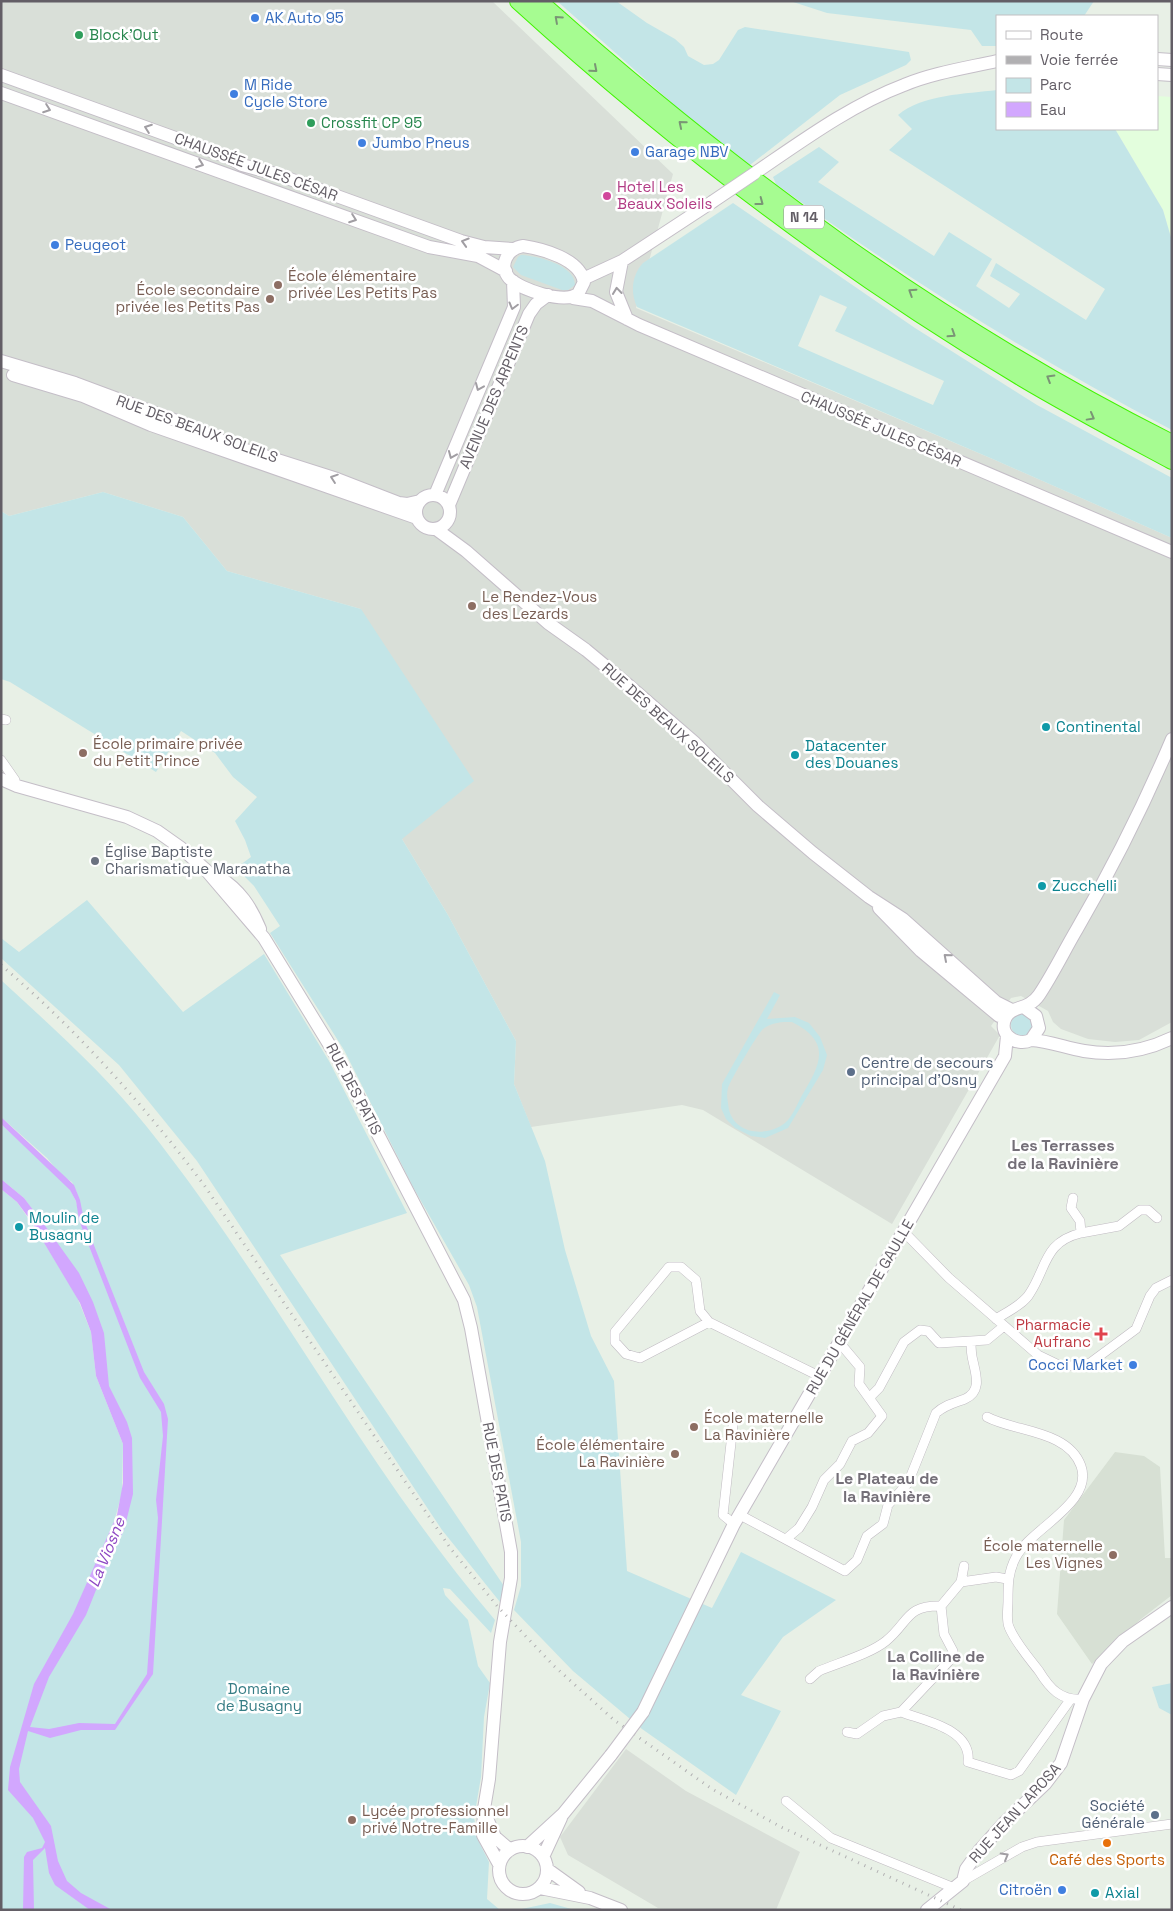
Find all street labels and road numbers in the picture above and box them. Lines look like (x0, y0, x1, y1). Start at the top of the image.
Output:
street label: CHAUSSÉE JULES CÉSAR (172, 128, 341, 205)
road number: N 14 (784, 206, 824, 228)
street label: AVENUE DES ARPENTS (455, 322, 532, 471)
street label: CHAUSSÉE JULES CÉSAR (798, 386, 964, 471)
street label: RUE DES BEAUX SOLEILS (114, 390, 281, 467)
street label: RUE DES BEAUX SOLEILS (598, 658, 738, 787)
street label: RUE DES PATIS (322, 1040, 387, 1138)
street label: RUE DU GÉNÉRAL DE GAULLE (802, 1216, 918, 1398)
street label: RUE DES PATIS (478, 1420, 516, 1523)
street label: RUE JEAN LAROSA (965, 1758, 1065, 1867)

